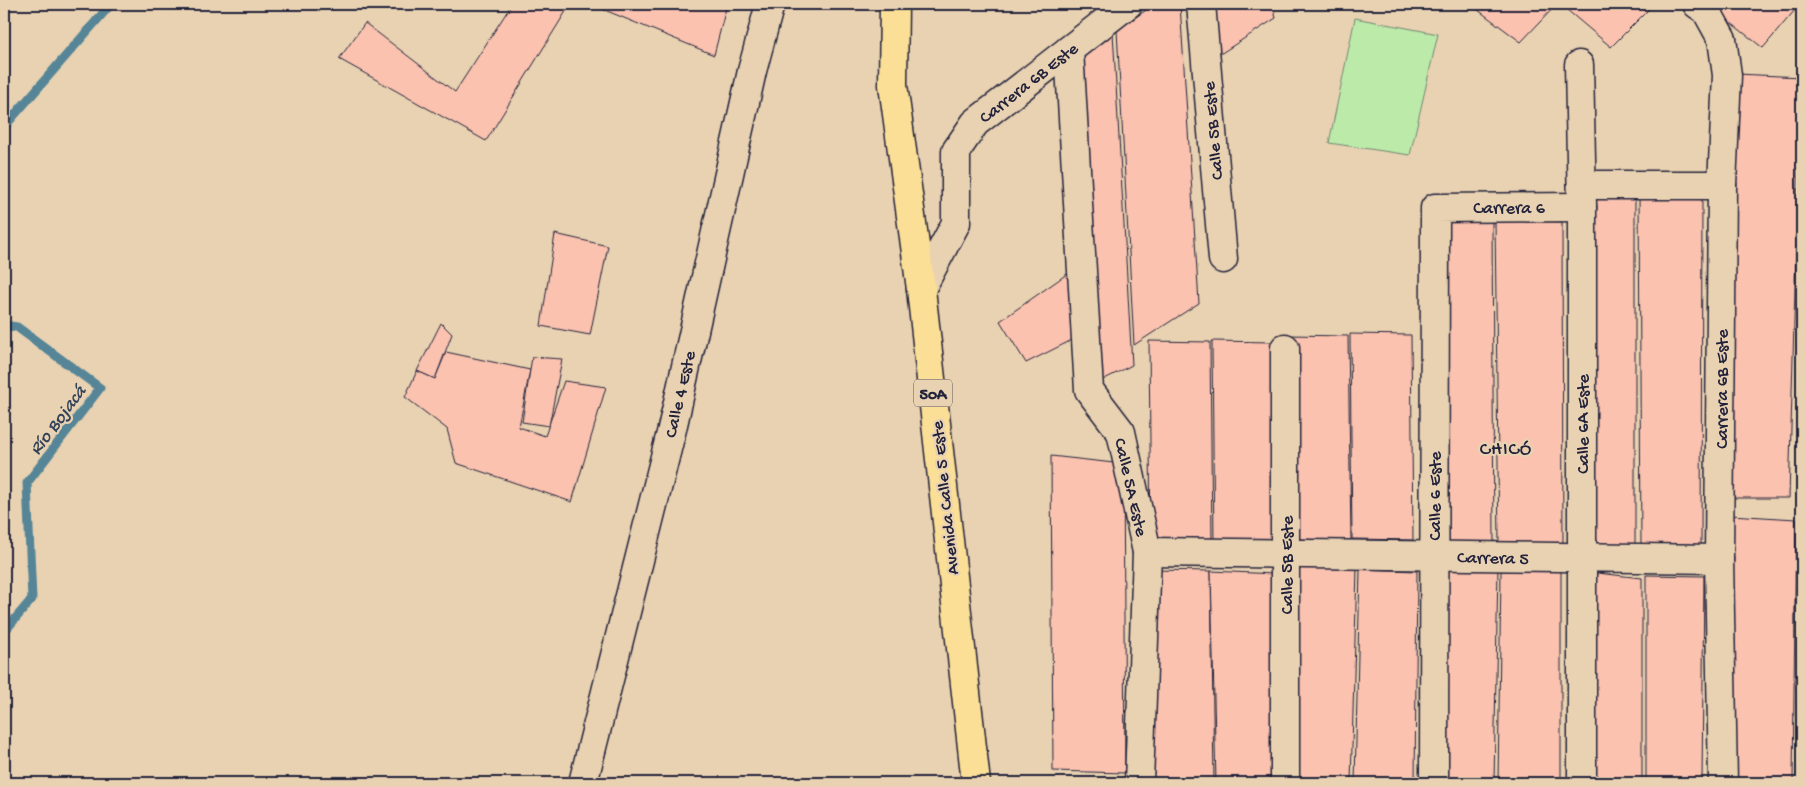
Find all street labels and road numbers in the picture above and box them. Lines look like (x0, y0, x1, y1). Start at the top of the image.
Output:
street label: Carrera 6B Este (976, 38, 1084, 129)
street label: Calle 5B Este (1200, 80, 1229, 181)
street label: Carrera 6 (1473, 199, 1546, 220)
street label: Carrera 6B Este (1713, 329, 1734, 449)
street label: Calle 4 Este (661, 348, 702, 440)
street label: Calle 6A Este (1574, 373, 1595, 474)
road number: 50A (914, 379, 952, 406)
street label: Avenida Calle 5 Este (928, 419, 965, 576)
street label: Calle 5A Este (1108, 436, 1151, 539)
street label: Calle 6 Este (1426, 451, 1447, 541)
street label: Calle 5B Este (1278, 515, 1299, 614)
street label: Carrera 5 (1457, 548, 1529, 571)

